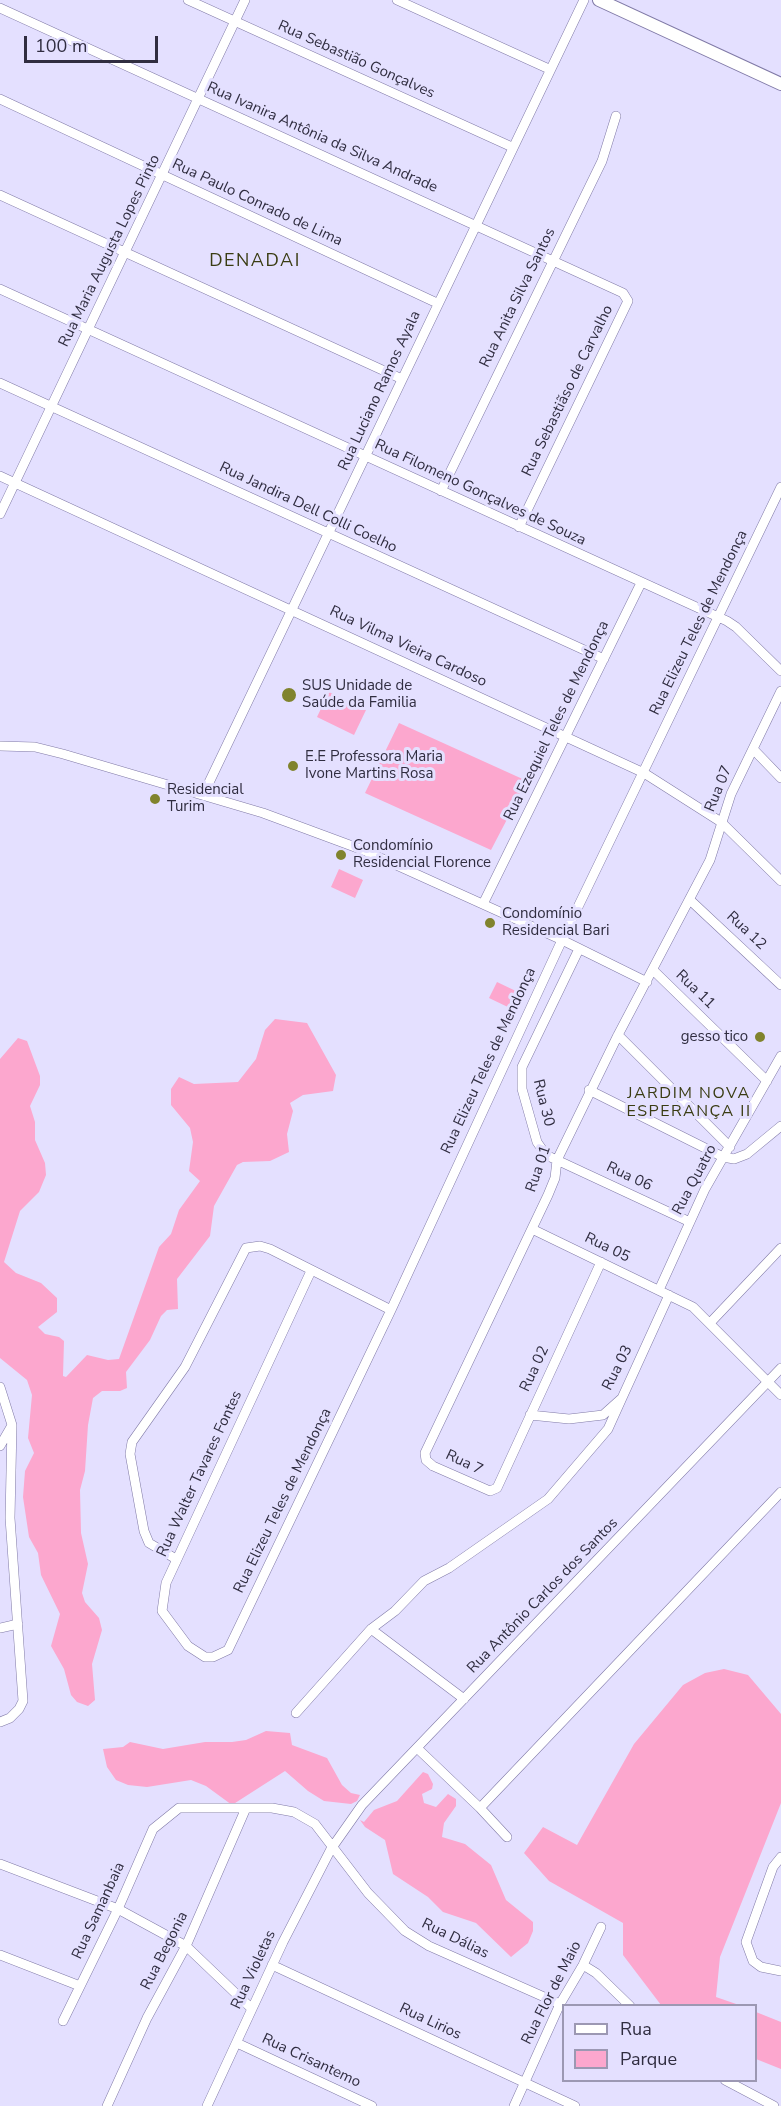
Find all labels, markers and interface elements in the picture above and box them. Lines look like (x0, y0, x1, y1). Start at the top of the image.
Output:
street label: Rua Sebastião Gonçalves (275, 17, 437, 103)
scale bar (27, 24, 160, 62)
text: 100 m (35, 34, 87, 58)
street label: Rua Ivanira Antônia da Silva Andrade (204, 79, 440, 197)
street label: Rua Maria Augusta Lopes Pinto (56, 152, 164, 350)
street label: Rua Paulo Conrado de Lima (169, 156, 345, 250)
street label: Rua Anita Silva Santos (476, 225, 560, 371)
district label: DENADAI (209, 251, 301, 273)
street label: Rua Sebastiãso de Carvalho (519, 302, 617, 480)
street label: Rua Luciano Ramos Ayala (335, 308, 425, 474)
street label: Rua Filomeno Gonçalves de Souza (371, 436, 589, 550)
street label: Rua Jandira Dell Colli Coelho (216, 459, 400, 557)
street label: Rua Elizeu Teles de Mendonça (646, 528, 752, 718)
street label: Rua Vilma Vieira Cardoso (327, 603, 489, 691)
street label: Rua Ezequiel Teles de Mendonça (501, 618, 613, 824)
place label: SUS Unidade de Saúde da Familia (302, 677, 417, 712)
marker: SUS Unidade de Saúde da Familia (280, 686, 298, 704)
place label: E.E Professora Maria Ivone Martins Rosa (305, 748, 443, 783)
marker: E.E Professora Maria Ivone Martins Rosa (286, 759, 300, 773)
street label: Rua 07 (702, 763, 736, 815)
place label: Residencial Turim (167, 781, 244, 816)
marker: Residencial Turim (148, 792, 162, 806)
place label: Condomínio Residencial Florence (353, 837, 491, 872)
marker: Condomínio Residencial Florence (334, 848, 348, 862)
place label: Condomínio Residencial Bari (502, 905, 609, 940)
street label: Rua 12 (722, 908, 770, 954)
marker: Condomínio Residencial Bari (483, 916, 497, 930)
street label: Rua Elizeu Teles de Mendonça (438, 965, 540, 1157)
street label: Rua 11 (671, 967, 719, 1013)
place label: gesso tico (681, 1028, 748, 1046)
marker: gesso tico (753, 1030, 767, 1044)
street label: Rua 30 (528, 1077, 558, 1129)
district label: JARDIM NOVA ESPERANÇA II (627, 1084, 751, 1122)
street label: Rua Quatro (669, 1142, 721, 1218)
street label: Rua 01 (523, 1143, 555, 1195)
street label: Rua 06 (603, 1159, 655, 1195)
street label: Rua 05 (581, 1229, 633, 1267)
street label: Rua 03 (599, 1342, 637, 1394)
street label: Rua 02 (517, 1343, 553, 1395)
street label: Rua Walter Tavares Fontes (154, 1388, 246, 1560)
street label: Rua Elizeu Teles de Mendonça (230, 1406, 336, 1596)
street label: Rua 7 (442, 1447, 486, 1479)
street label: Rua Antônio Carlos dos Santos (464, 1515, 622, 1677)
street label: Rua Samanbaia (69, 1860, 129, 1962)
street label: Rua Begonia (138, 1909, 192, 1993)
street label: Rua Dálias (419, 1915, 491, 1963)
street label: Rua Violetas (228, 1928, 280, 2012)
street label: Rua Flor de Maio (518, 1938, 586, 2048)
street label: Rua Lirios (396, 2000, 464, 2044)
legend (562, 2004, 757, 2082)
text: Rua (620, 2017, 652, 2041)
street label: Rua Crisantemo (259, 2030, 363, 2092)
text: Parque (620, 2047, 677, 2071)

